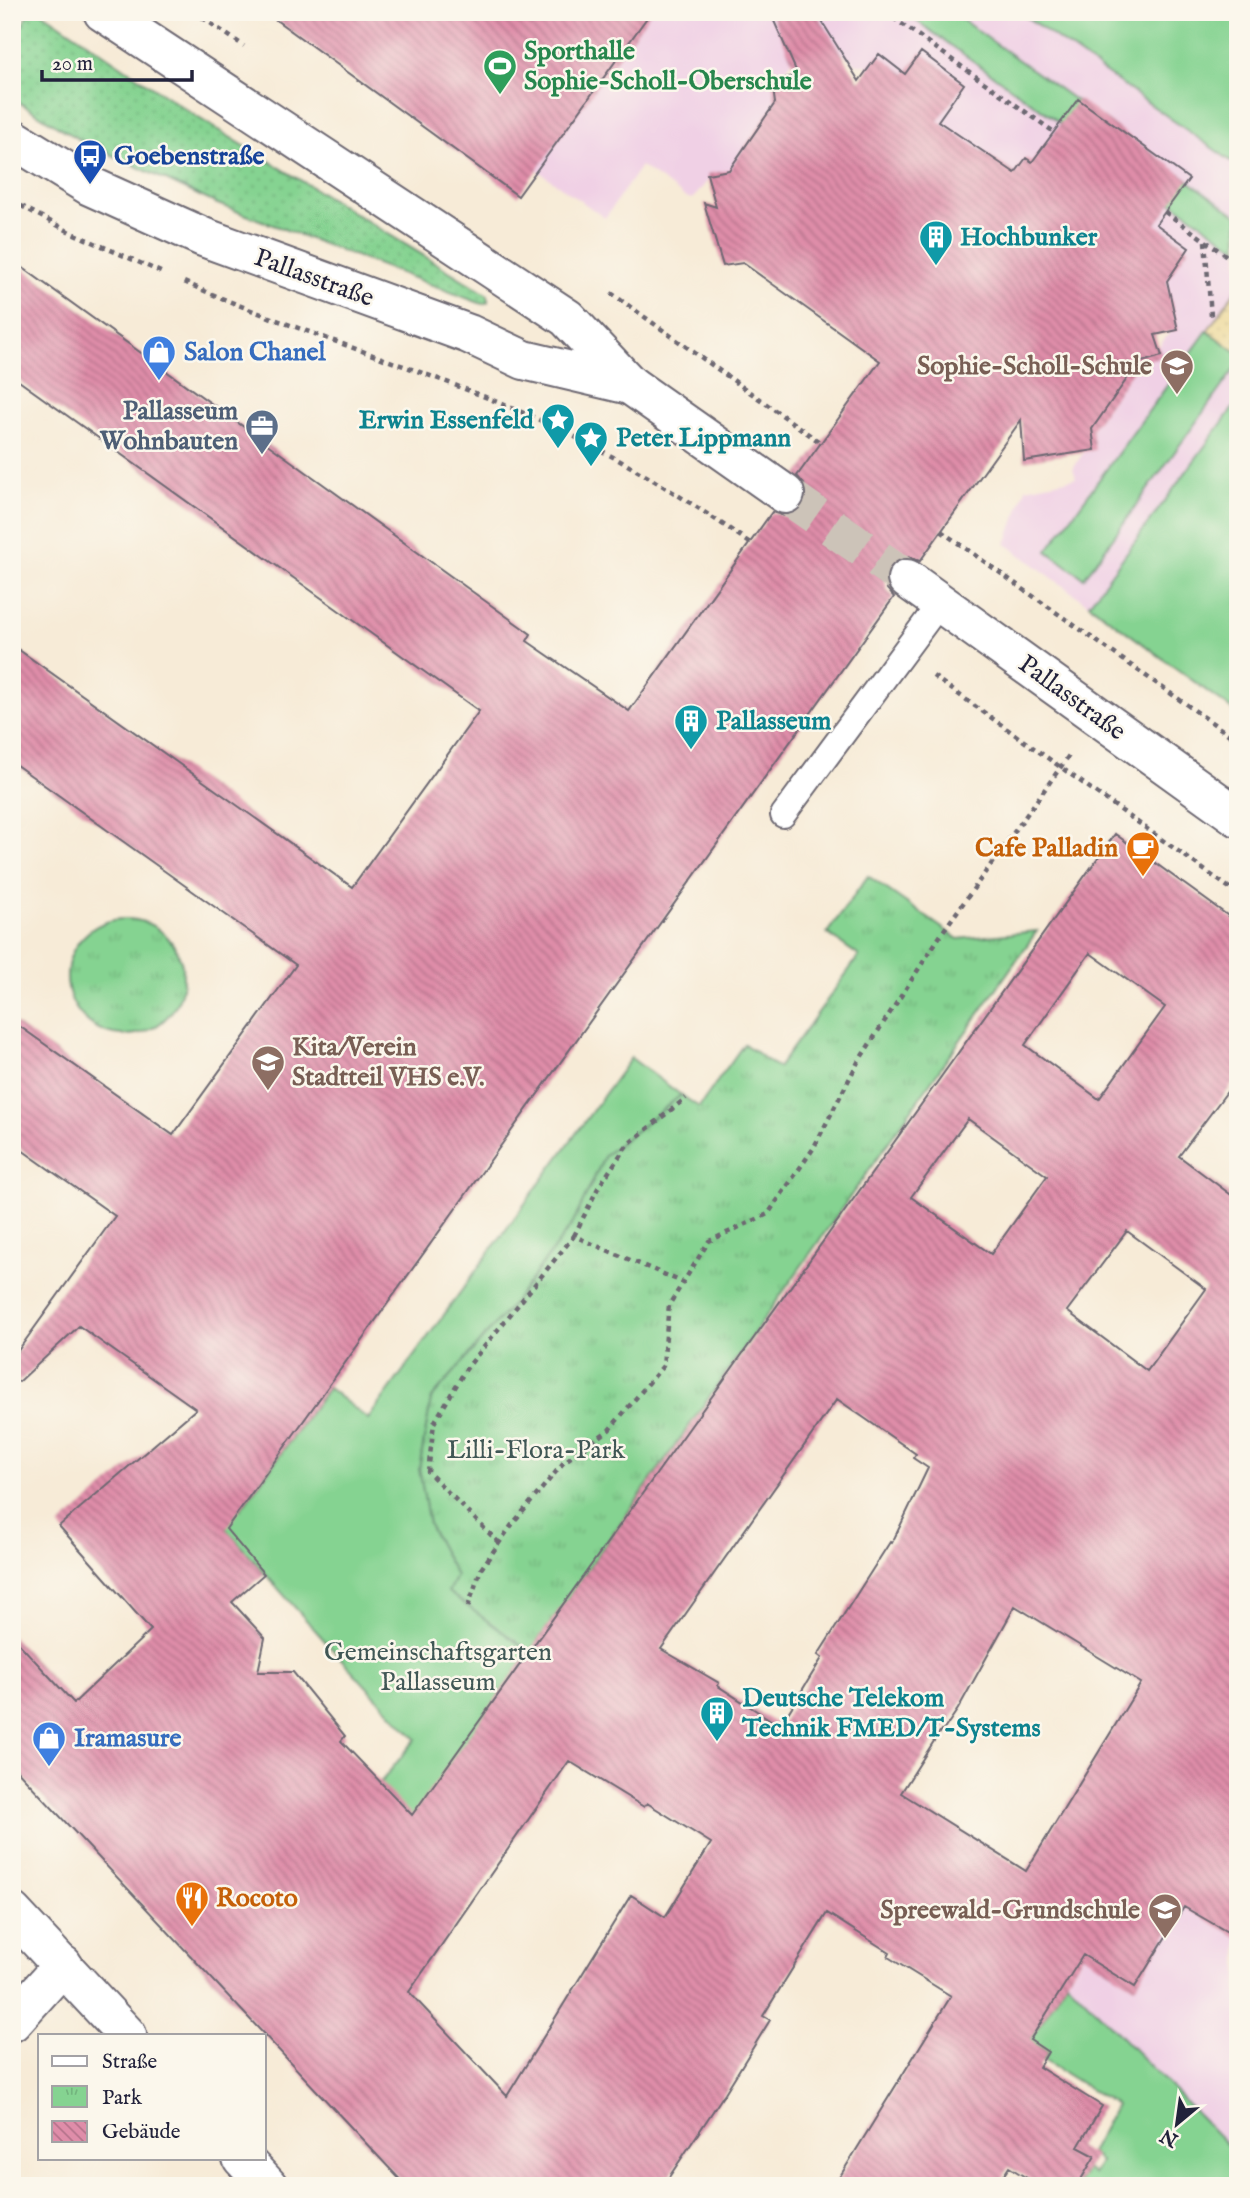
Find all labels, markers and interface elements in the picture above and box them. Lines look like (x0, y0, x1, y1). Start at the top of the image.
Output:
place label: Sporthalle Sophie-Scholl-Oberschule (524, 35, 812, 98)
scale bar (42, 38, 192, 82)
sports icon: Sporthalle Sophie-Scholl-Oberschule (481, 47, 519, 96)
text: 20 m (52, 51, 93, 78)
bus stop icon: Goebenstraße (71, 137, 109, 186)
place label: Goebenstraße (114, 140, 265, 173)
building icon: Hochbunker (917, 218, 955, 267)
place label: Hochbunker (960, 221, 1098, 254)
street label: Pallasstraße (250, 241, 378, 315)
shop icon: Salon Chanel (140, 333, 178, 382)
place label: Salon Chanel (184, 336, 326, 369)
school or university icon: Sophie-Scholl-Schule (1158, 347, 1196, 396)
place label: Sophie-Scholl-Schule (917, 350, 1152, 383)
place label: Pallasseum Wohnbauten (99, 395, 238, 458)
place icon: Erwin Essenfeld (539, 401, 577, 450)
place label: Erwin Essenfeld (359, 404, 535, 437)
office icon: Pallasseum Wohnbauten (243, 407, 281, 456)
place icon: Peter Lippmann (572, 419, 610, 468)
place label: Peter Lippmann (616, 422, 791, 455)
street label: Pallasstraße (1012, 648, 1132, 748)
building icon: Pallasseum (672, 702, 710, 751)
place label: Pallasseum (716, 705, 831, 738)
cafe icon: Cafe Palladin (1124, 829, 1162, 878)
place label: Cafe Palladin (975, 832, 1118, 865)
place label: Kita/Verein Stadtteil VHS e.V. (292, 1031, 485, 1094)
school or university icon: Kita/Verein Stadtteil VHS e.V. (249, 1043, 287, 1092)
park label: Lilli-Flora-Park (447, 1434, 626, 1467)
park label: Gemeinschaftsgarten Pallasseum (324, 1636, 552, 1699)
place label: Deutsche Telekom Technik FMED/T-Systems (741, 1682, 1041, 1745)
building icon: Deutsche Telekom Technik FMED/T-Systems (698, 1694, 736, 1743)
shop icon: Iramasure (30, 1719, 68, 1768)
place label: Iramasure (74, 1722, 181, 1755)
restaurant icon: Rocoto (173, 1879, 211, 1928)
place label: Rocoto (216, 1882, 298, 1915)
school or university icon: Spreewald-Grundschule (1146, 1891, 1184, 1940)
place label: Spreewald-Grundschule (880, 1894, 1140, 1927)
legend (38, 2034, 266, 2160)
text: Straße (102, 2049, 158, 2076)
text: Park (102, 2085, 143, 2112)
north arrow (1142, 2090, 1212, 2160)
text: Gebäude (102, 2119, 181, 2146)
text: N (1156, 2122, 1184, 2152)

